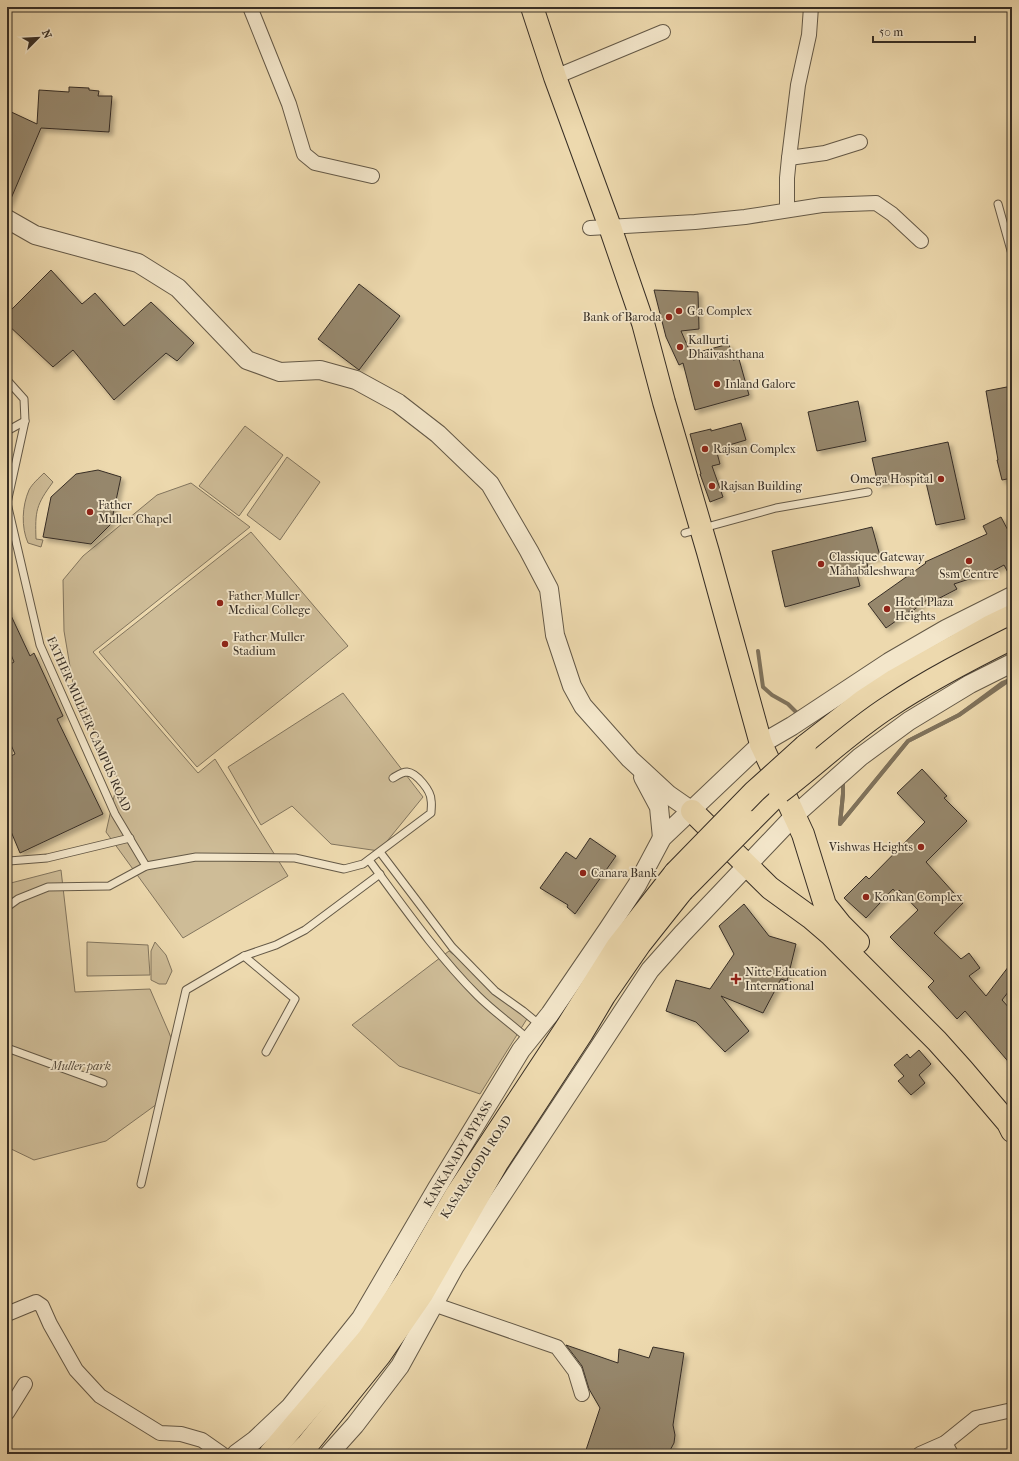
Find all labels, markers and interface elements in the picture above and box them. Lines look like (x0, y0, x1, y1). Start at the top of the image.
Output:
north arrow (18, 18, 58, 58)
scale bar (873, 18, 975, 44)
text: 50 m (879, 25, 903, 39)
text: N (39, 28, 55, 41)
place label: G a Complex (687, 304, 753, 318)
marker: G a Complex (674, 306, 684, 316)
place label: Bank of Baroda (583, 310, 661, 324)
marker: Bank of Baroda (664, 312, 674, 322)
place label: Kallurti Dhaivashthana (688, 333, 765, 361)
marker: Kallurti Dhaivashthana (675, 342, 685, 352)
place label: Inland Galore (725, 377, 796, 391)
marker: Inland Galore (712, 379, 722, 389)
place label: Rajsan Complex (713, 442, 797, 456)
marker: Rajsan Complex (700, 444, 710, 454)
place label: Omega Hospital (850, 472, 934, 486)
marker: Omega Hospital (936, 474, 946, 484)
place label: Rajsan Building (720, 479, 802, 493)
marker: Rajsan Building (707, 481, 717, 491)
place label: Father Muller Chapel (98, 498, 173, 526)
marker: Father Muller Chapel (85, 507, 95, 517)
place label: Classique Gateway Mahabaleshwara (829, 550, 925, 578)
marker: Ssm Centre (964, 556, 974, 566)
marker: Classique Gateway Mahabaleshwara (816, 559, 826, 569)
place label: Ssm Centre (939, 567, 999, 581)
place label: Father Muller Medical College (228, 589, 310, 617)
place label: Hotel Plaza Heights (895, 595, 954, 623)
marker: Father Muller Medical College (215, 598, 225, 608)
marker: Hotel Plaza Heights (882, 604, 892, 614)
place label: Father Muller Stadium (233, 630, 306, 658)
street label: FATHER MULLER CAMPUS ROAD (44, 634, 134, 814)
marker: Father Muller Stadium (220, 639, 230, 649)
place label: Vishwas Heights (828, 840, 914, 854)
marker: Vishwas Heights (916, 842, 926, 852)
place label: Canara Bank (591, 866, 658, 880)
marker: Canara Bank (578, 868, 588, 878)
place label: Konkan Complex (874, 890, 963, 904)
marker: Konkan Complex (861, 892, 871, 902)
place label: Nitte Education International (745, 965, 827, 993)
marker: Nitte Education International (730, 973, 742, 985)
park label: Muller park (50, 1059, 111, 1073)
street label: KANKANADY BYPASS (421, 1098, 495, 1210)
street label: KASARAGODU ROAD (437, 1113, 515, 1221)

